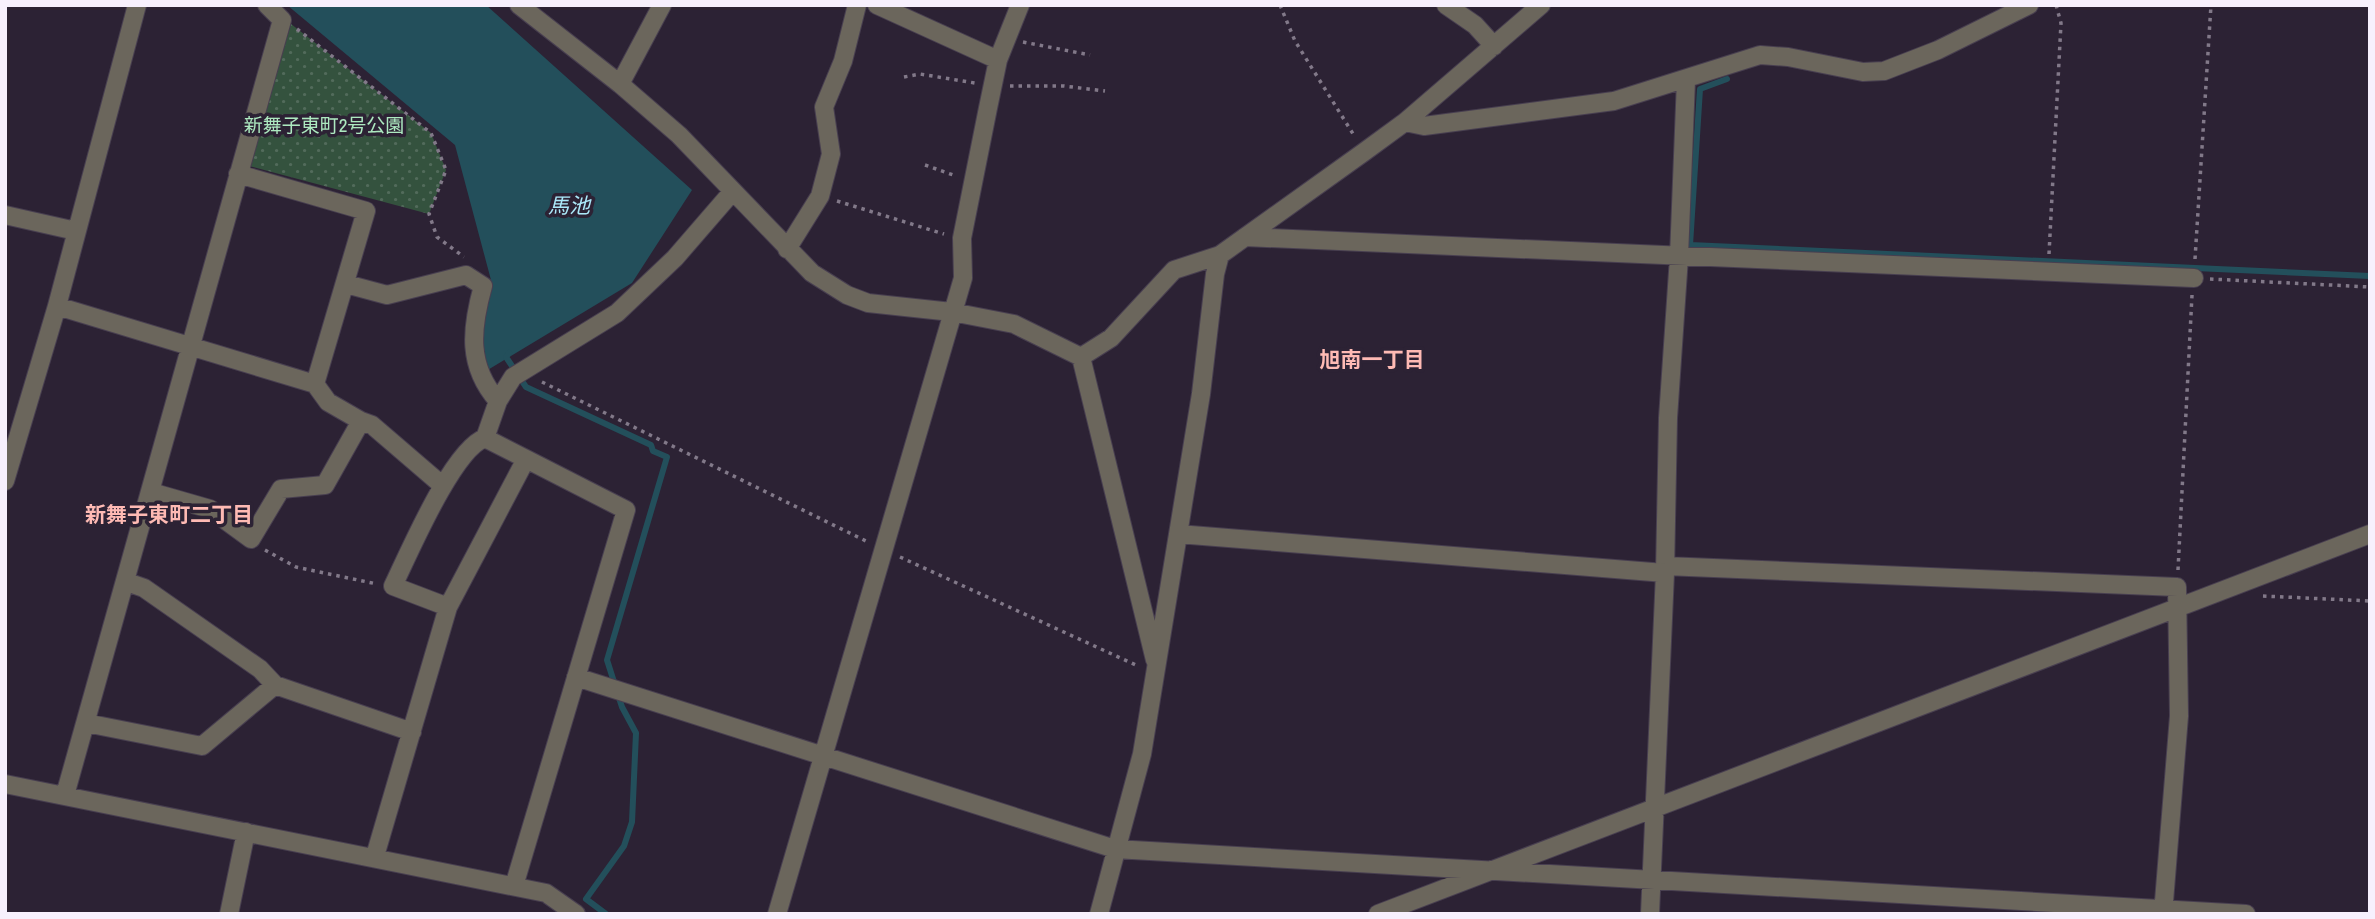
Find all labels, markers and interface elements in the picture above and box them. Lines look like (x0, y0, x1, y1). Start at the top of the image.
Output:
park label: 新舞子東町2号公園 (244, 112, 404, 138)
water label: 馬池 (548, 191, 592, 220)
district label: 旭南一丁目 (1320, 345, 1425, 374)
district label: 新舞子東町二丁目 (85, 500, 253, 529)

